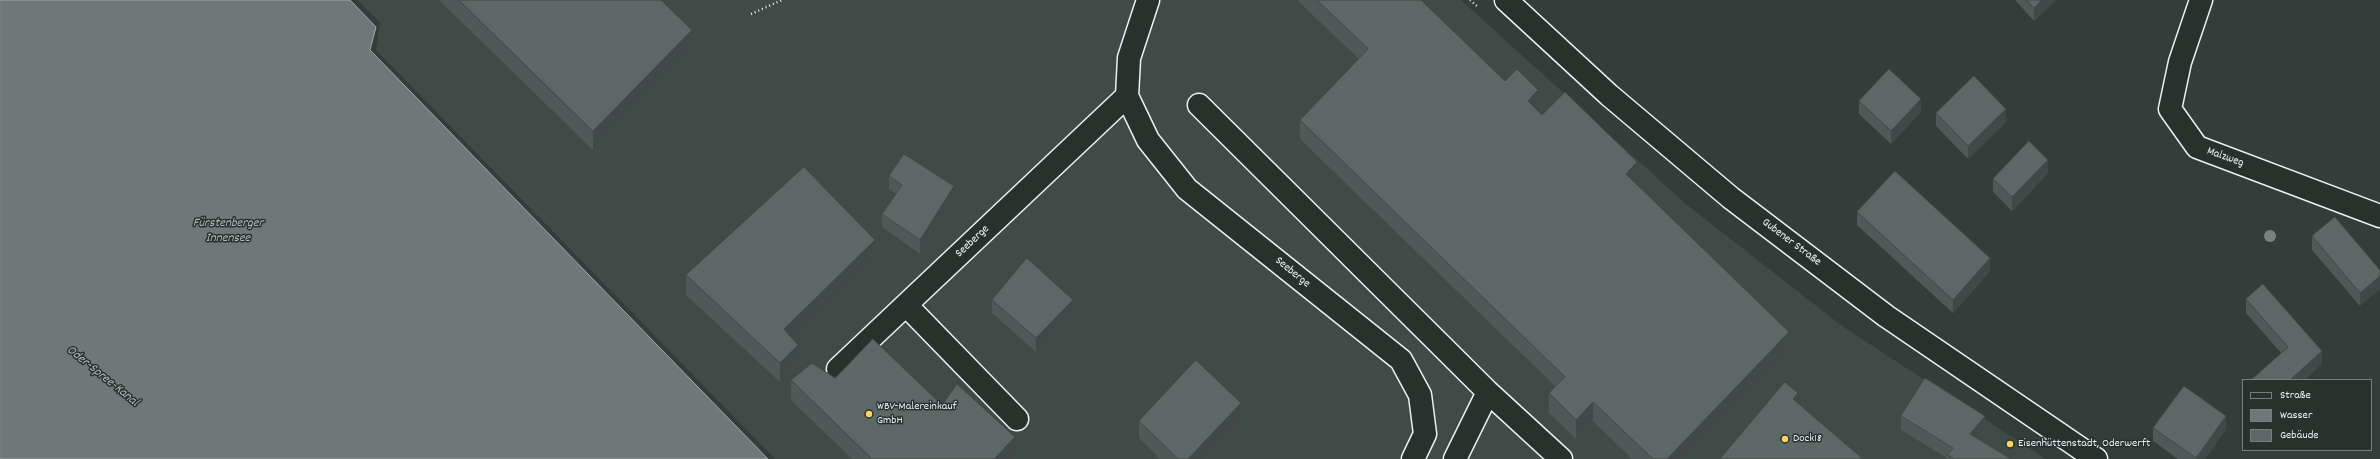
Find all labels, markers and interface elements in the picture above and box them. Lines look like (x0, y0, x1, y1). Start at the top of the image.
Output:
street label: Malzweg (2205, 145, 2245, 171)
water label: Fürstenberger Innensee (193, 216, 263, 247)
street label: Gubener Straße (1759, 216, 1823, 270)
street label: Seeberge (953, 223, 993, 261)
street label: Seeberge (1271, 254, 1313, 292)
water label: Oder-Spree-Kanal (63, 343, 141, 411)
legend (2242, 379, 2372, 451)
text: Straße (2280, 387, 2311, 404)
place label: WBV-Malereinkauf GmbH (877, 400, 957, 428)
text: Wasser (2280, 407, 2312, 424)
marker: WBV-Malereinkauf GmbH (864, 409, 874, 419)
text: Gebäude (2280, 427, 2319, 444)
place label: Dock18 (1793, 432, 1822, 446)
marker: Dock18 (1780, 434, 1790, 444)
place label: Eisenhüttenstadt, Oderwerft (2018, 437, 2150, 451)
marker: Eisenhüttenstadt, Oderwerft (2005, 439, 2015, 449)

